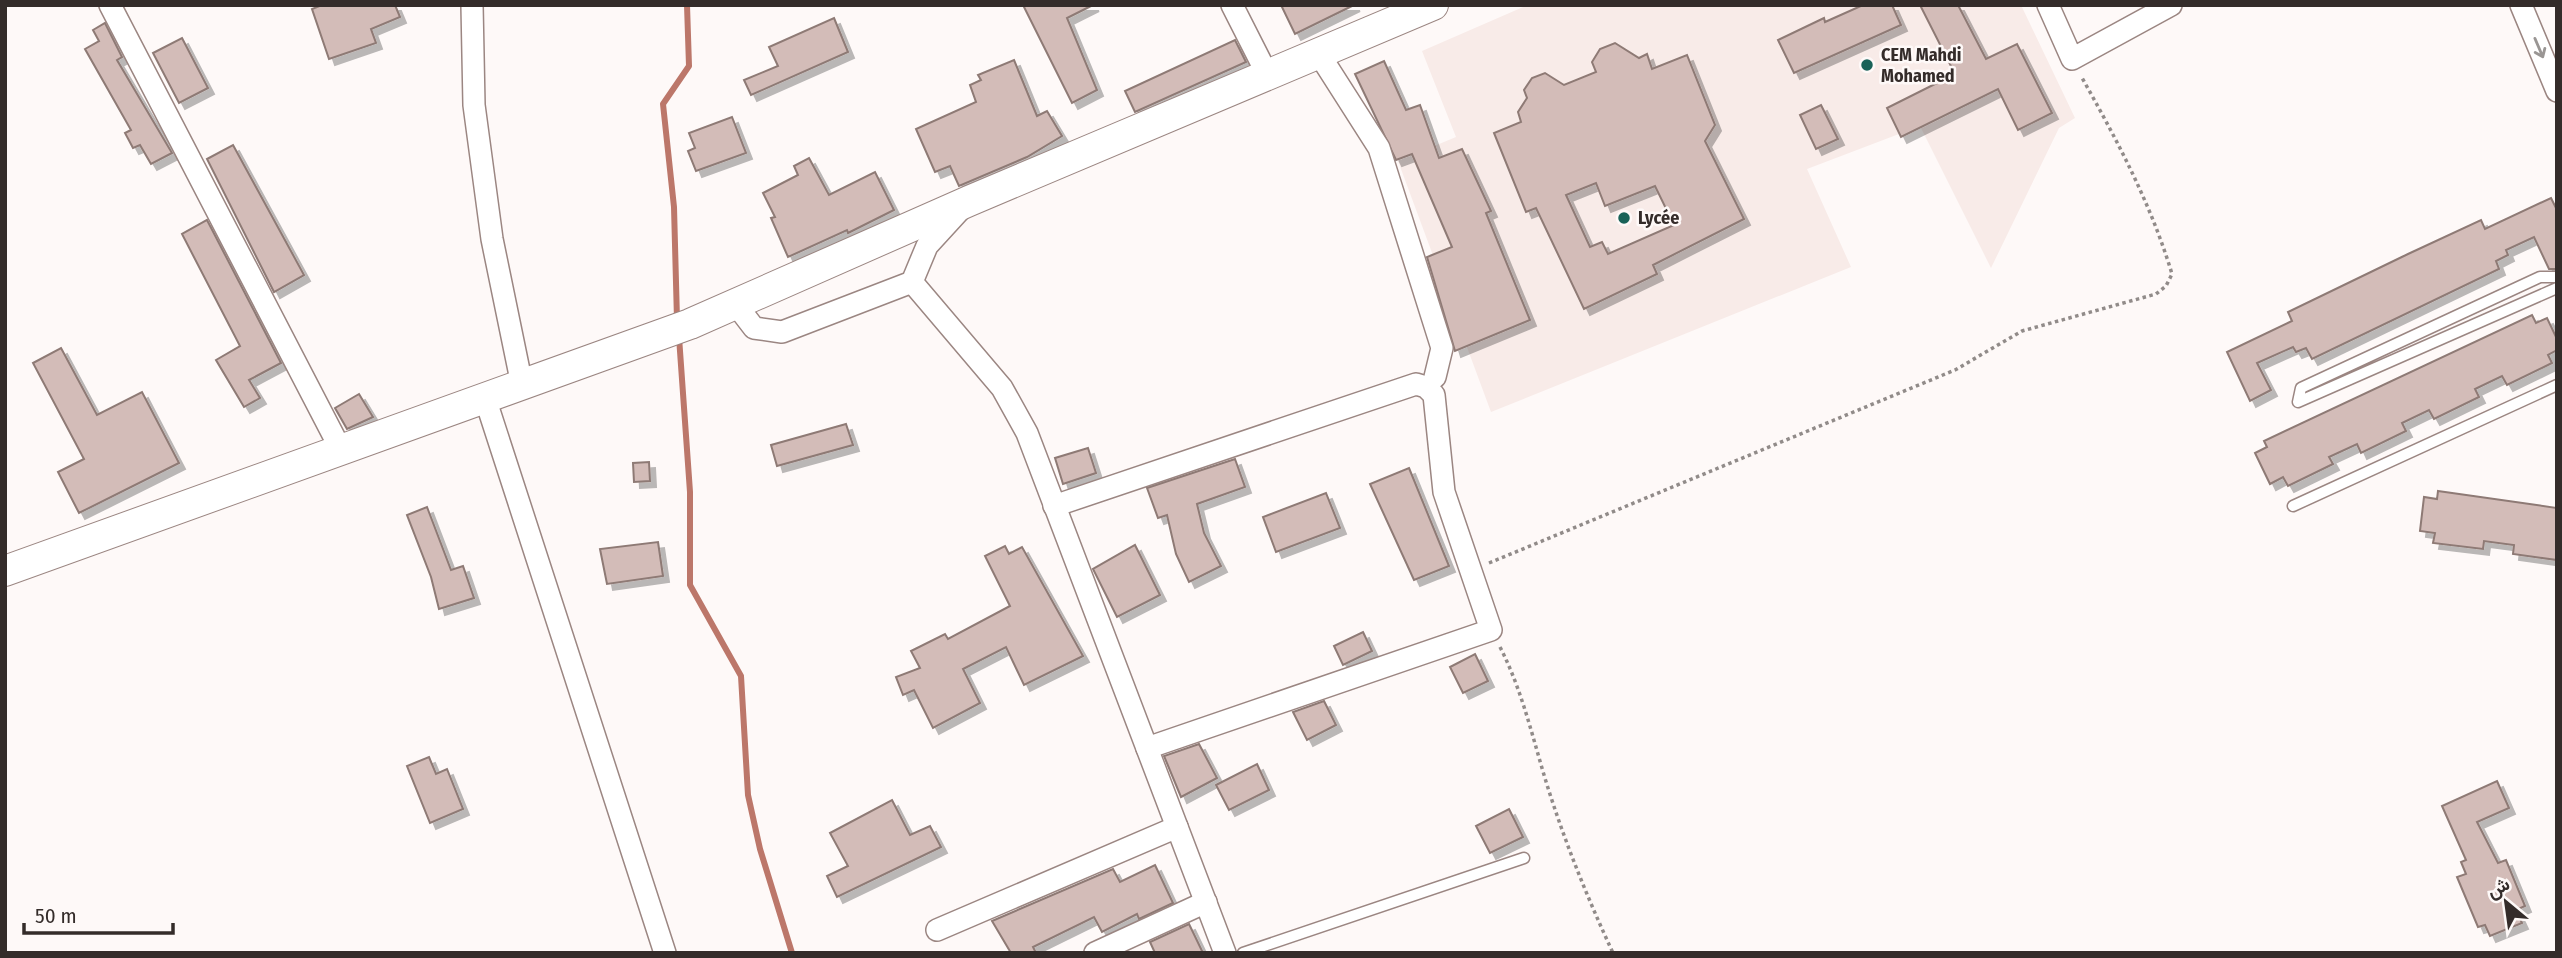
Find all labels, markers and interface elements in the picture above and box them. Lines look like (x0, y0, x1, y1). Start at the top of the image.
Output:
one-way arrow (2533, 37, 2546, 58)
place label: CEM Mahdi Mohamed (1881, 44, 1961, 87)
marker: CEM Mahdi Mohamed (1859, 57, 1875, 73)
place label: Lycée (1638, 207, 1679, 229)
marker: Lycée (1616, 210, 1632, 226)
north arrow (2471, 867, 2541, 937)
text: ش (2482, 872, 2514, 903)
scale bar (24, 892, 173, 936)
text: 50 m (35, 903, 77, 929)

